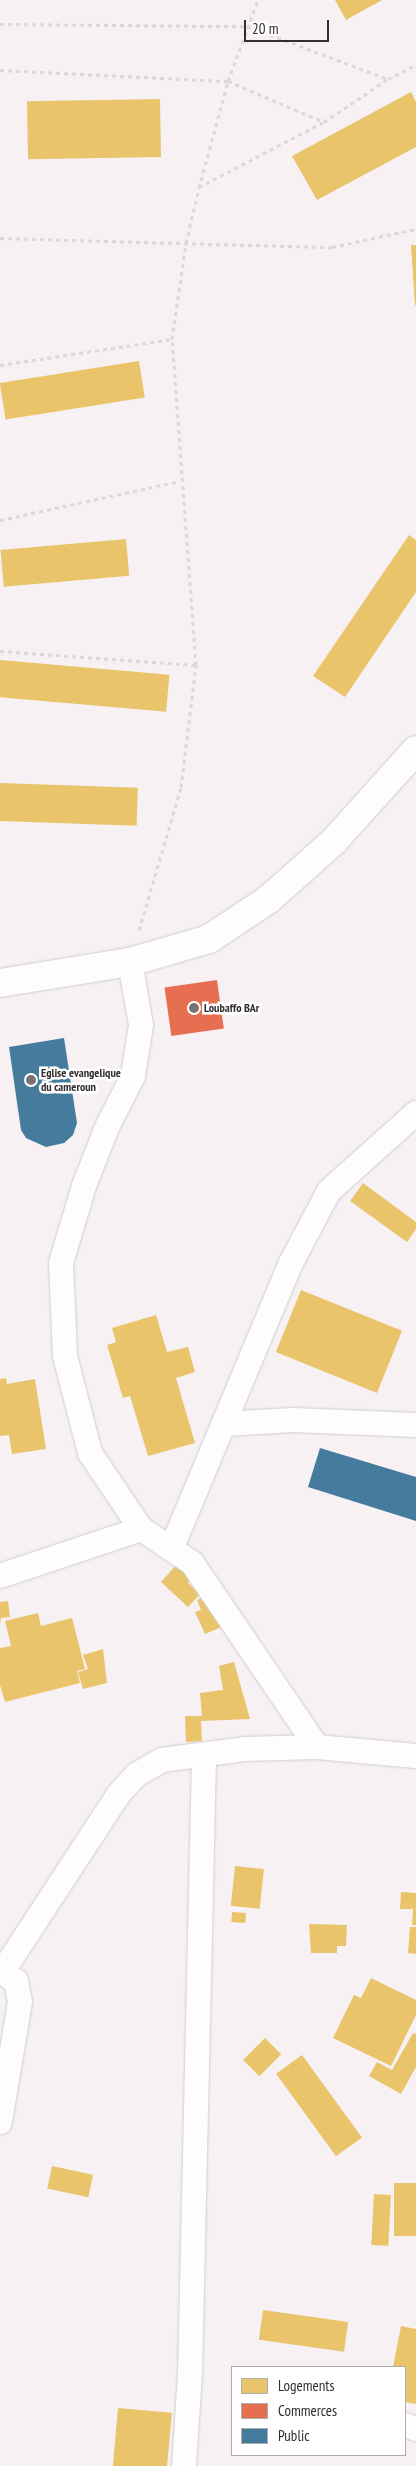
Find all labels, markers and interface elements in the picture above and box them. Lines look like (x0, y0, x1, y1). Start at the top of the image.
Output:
scale bar (246, 10, 331, 42)
text: 20 m (252, 19, 278, 38)
place label: Loubaffo BAr (204, 1001, 259, 1015)
marker: Loubaffo BAr (188, 1002, 200, 1014)
place label: Eglise evangelique du cameroun (41, 1066, 121, 1094)
marker: Eglise evangelique du cameroun (25, 1074, 37, 1086)
legend (231, 2366, 406, 2456)
text: Logements (278, 2376, 334, 2395)
text: Commerces (278, 2401, 337, 2420)
text: Public (278, 2426, 309, 2445)

